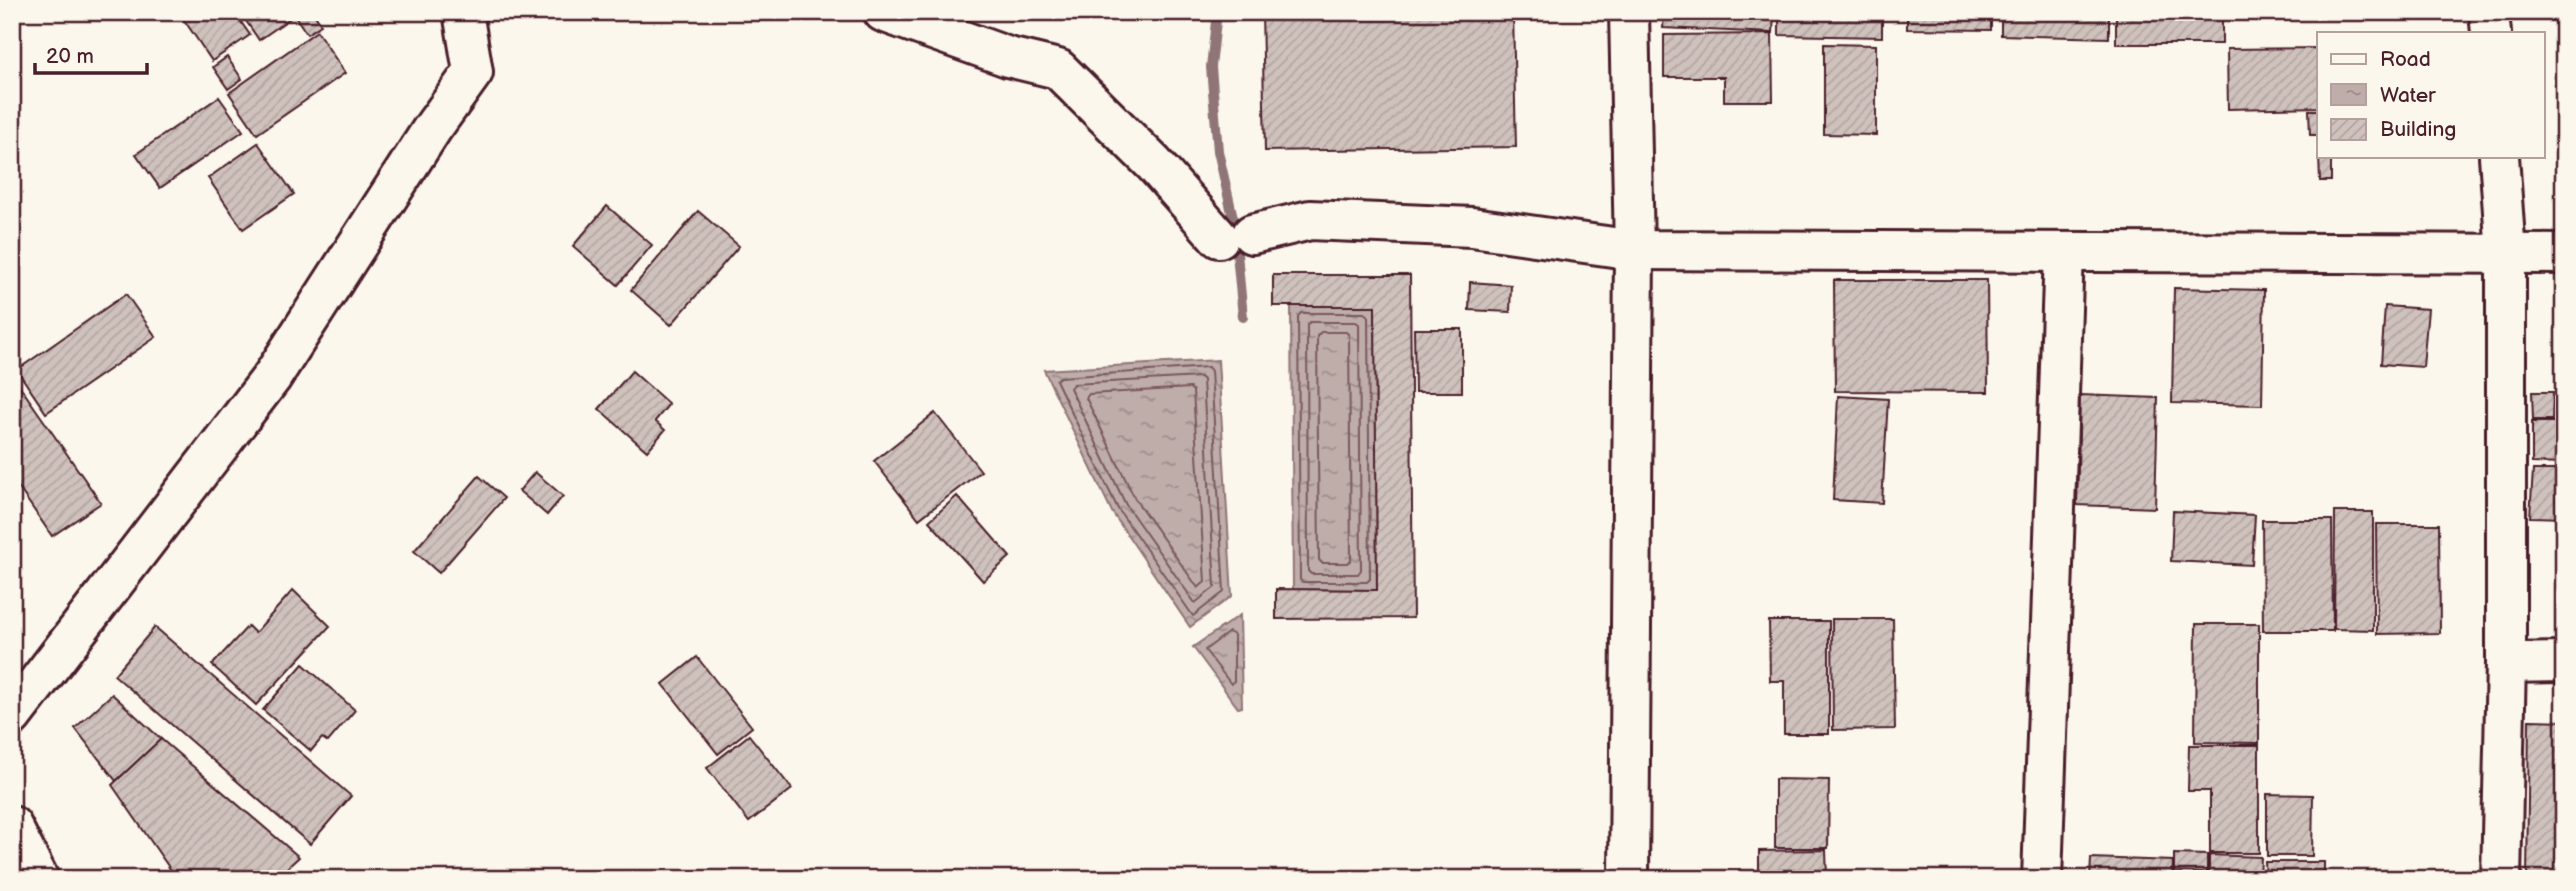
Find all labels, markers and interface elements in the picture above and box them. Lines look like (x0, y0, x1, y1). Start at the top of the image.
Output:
scale bar (35, 32, 147, 76)
legend (2317, 32, 2544, 158)
text: 20 m (46, 44, 94, 69)
text: Road (2380, 47, 2431, 72)
text: Water (2380, 83, 2436, 108)
text: Building (2380, 117, 2456, 142)

